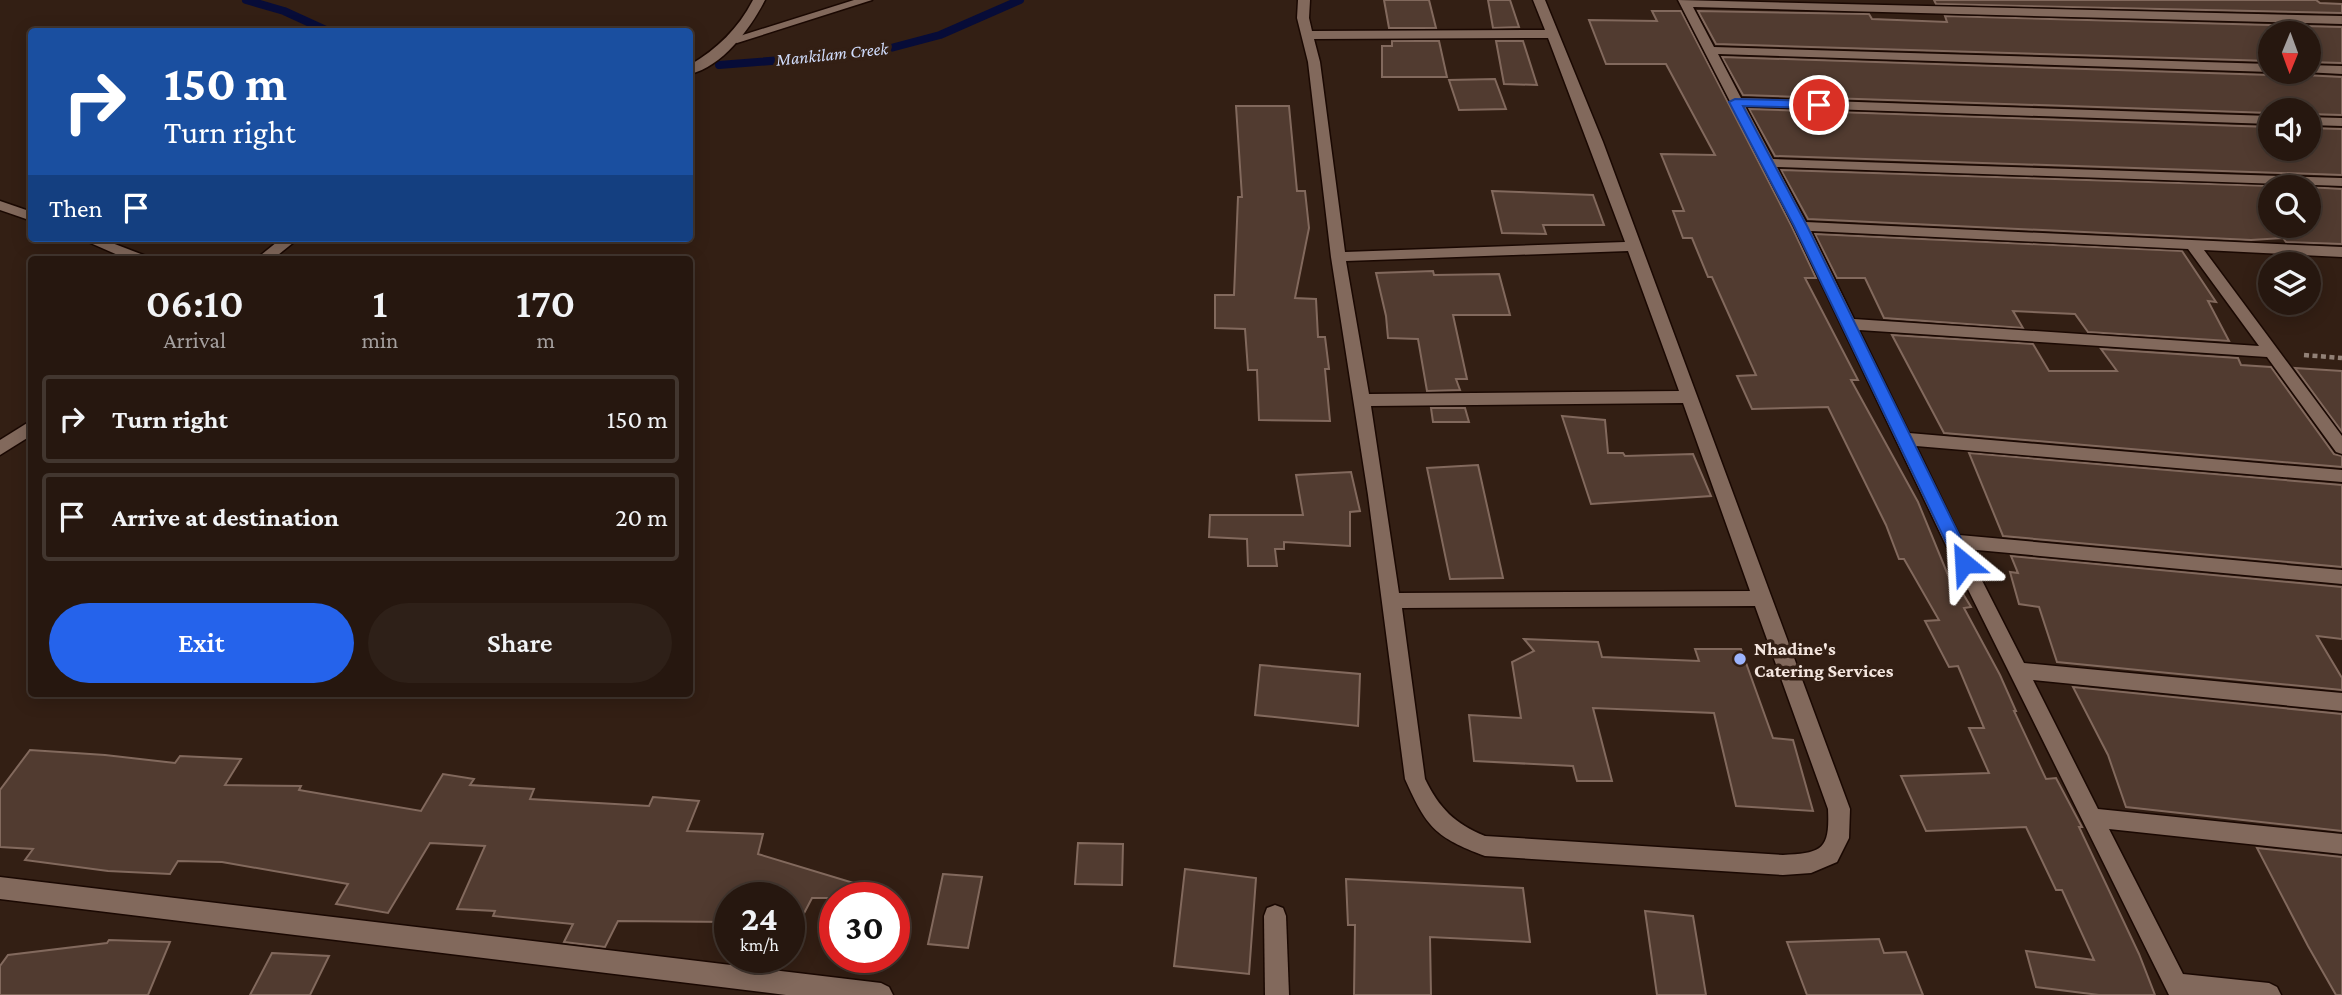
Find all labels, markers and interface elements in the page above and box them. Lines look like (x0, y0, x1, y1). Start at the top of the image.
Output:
north arrow (2258, 21, 2320, 84)
map controls (2258, 21, 2321, 315)
water label: Mankilam Creek (774, 38, 890, 70)
icon: right (49, 56, 140, 147)
text: 150 m (164, 56, 287, 111)
pin (1789, 75, 1849, 135)
icon: arrive (1800, 86, 1838, 124)
button: sound (2258, 98, 2321, 161)
text: Turn right (164, 114, 296, 150)
button: search (2258, 175, 2321, 238)
icon: arrive (117, 189, 155, 227)
text: Then (49, 194, 103, 223)
button: layers (2258, 252, 2321, 315)
text: 06:10 (146, 279, 244, 326)
text: 1 (372, 279, 387, 326)
text: 170 (516, 279, 575, 326)
text: Arrival (163, 327, 226, 353)
text: min (361, 327, 398, 353)
text: m (536, 327, 555, 353)
icon: right (53, 400, 91, 438)
text: Turn right (112, 405, 228, 434)
text: 150 m (607, 405, 668, 434)
icon: arrive (53, 498, 91, 536)
text: Arrive at destination (112, 503, 339, 532)
text: 20 m (615, 503, 668, 532)
position arrow (1927, 526, 2001, 600)
button: Exit (49, 603, 354, 683)
button: Share (368, 603, 672, 683)
place label: Nhadine's Catering Services (1754, 638, 1894, 681)
marker: Nhadine's Catering Services (1732, 651, 1748, 667)
speed limit sign: 30 (819, 882, 910, 973)
text: 24 (741, 899, 778, 938)
text: km/h (740, 935, 779, 955)

